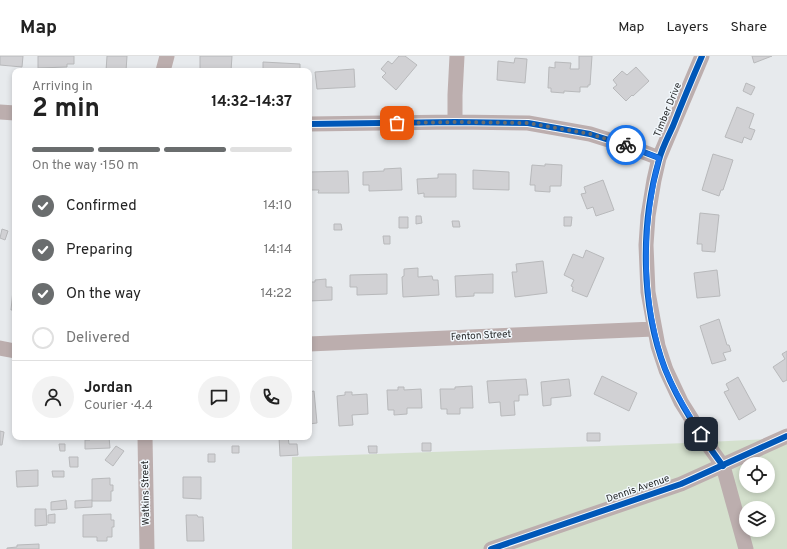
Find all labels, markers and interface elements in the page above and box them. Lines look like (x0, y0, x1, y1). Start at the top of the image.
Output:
text: Map (20, 16, 57, 40)
text: Map (618, 19, 644, 36)
text: Layers (666, 19, 708, 36)
text: Share (730, 19, 767, 36)
text: Arriving in (32, 79, 93, 95)
street label: Timber Drive (651, 81, 685, 139)
text: 2 min (32, 93, 100, 126)
text: 14:32–14:37 (211, 93, 292, 112)
pin (380, 106, 414, 140)
icon: bag (386, 112, 408, 134)
courier (606, 125, 646, 165)
icon: bike (615, 134, 637, 156)
text: On the way · 150 m (32, 158, 138, 174)
icon: check (32, 195, 54, 217)
text: Confirmed (66, 197, 137, 216)
text: 14:10 (263, 198, 292, 214)
icon: check (32, 239, 54, 261)
text: Preparing (66, 241, 133, 260)
text: 14:14 (264, 242, 292, 258)
icon: check (32, 283, 54, 305)
text: On the way (66, 285, 141, 304)
text: 14:22 (261, 286, 292, 302)
street label: Fenton Street (450, 328, 512, 344)
text: Delivered (66, 329, 130, 348)
button: person (32, 376, 74, 418)
button: chat (198, 376, 240, 418)
button: phone (250, 376, 292, 418)
text: Jordan (84, 379, 133, 398)
text: Courier · 4.4 (84, 398, 153, 414)
pin (684, 417, 718, 451)
icon: home (690, 423, 712, 445)
map controls (739, 457, 775, 537)
button: locate (739, 457, 775, 493)
street label: Watkins Street (139, 460, 153, 526)
street label: Dennis Avenue (605, 472, 671, 506)
button: layers (739, 501, 775, 537)

